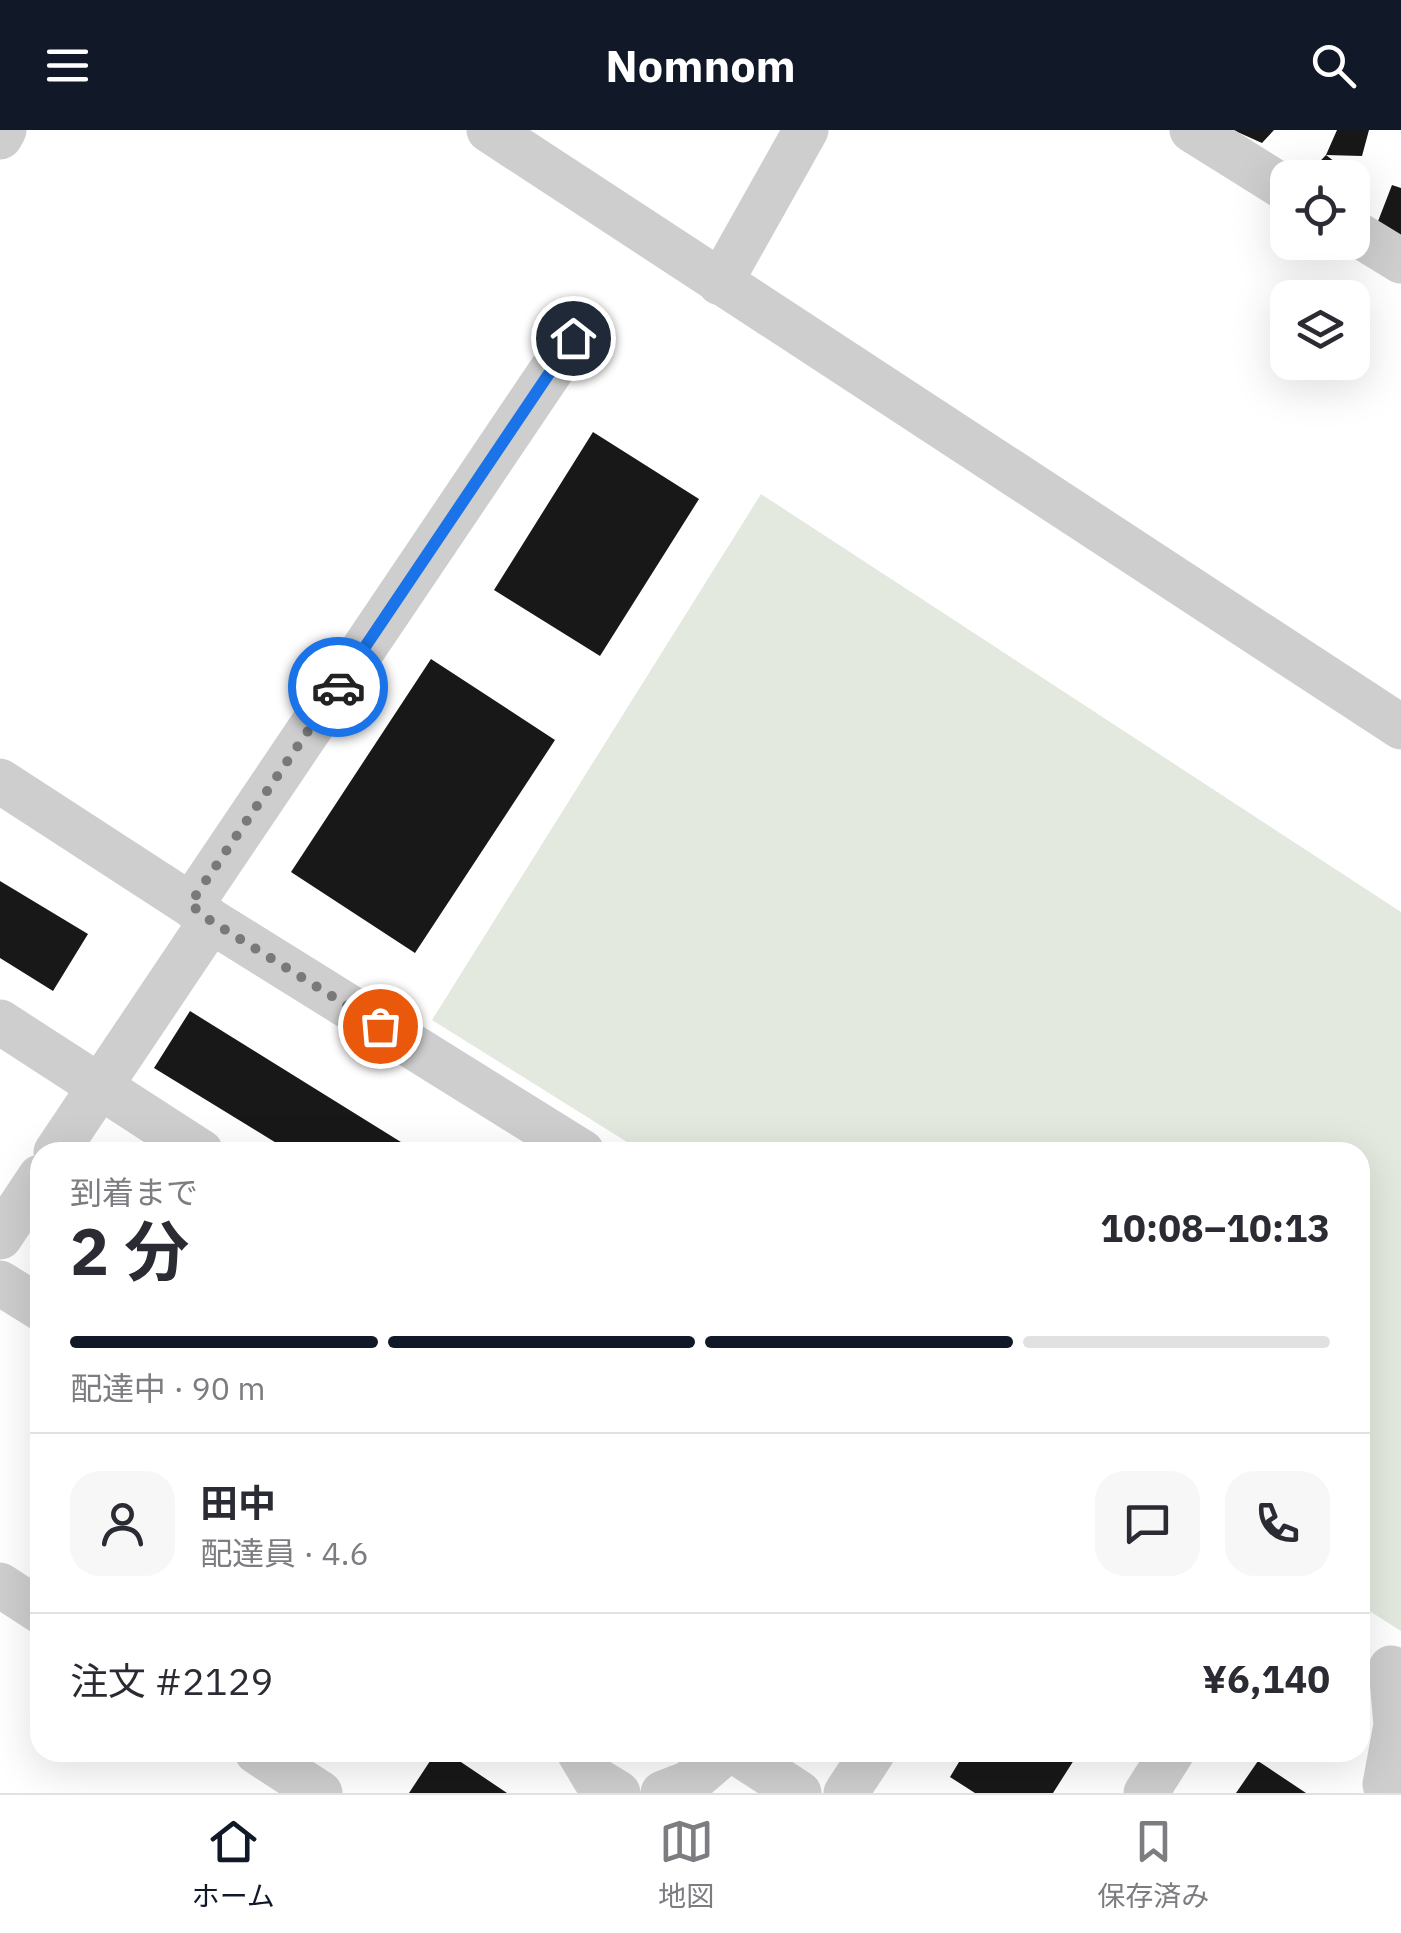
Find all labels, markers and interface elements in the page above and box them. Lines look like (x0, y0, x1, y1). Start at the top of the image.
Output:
text: Nomnom (605, 36, 796, 94)
icon: menu (40, 38, 95, 93)
icon: search (1306, 38, 1361, 93)
map controls (1270, 160, 1370, 380)
button: locate (1270, 160, 1370, 260)
button: layers (1270, 280, 1370, 380)
pin (531, 296, 616, 381)
icon: home (546, 311, 601, 366)
courier (288, 637, 388, 737)
icon: car (311, 660, 366, 715)
pin (338, 984, 423, 1069)
icon: bag (353, 999, 408, 1054)
text: 到着まで (70, 1171, 198, 1213)
text: 10:08–10:13 (1100, 1203, 1330, 1252)
text: 2 分 (70, 1208, 189, 1293)
text: 配達中 · 90 m (70, 1367, 265, 1409)
button: person (70, 1471, 175, 1576)
button: chat (1095, 1471, 1200, 1576)
button: phone (1225, 1471, 1330, 1576)
text: 田中 (200, 1478, 276, 1527)
text: 配達員 · 4.6 (200, 1532, 369, 1574)
text: ¥6,140 (1202, 1654, 1330, 1703)
text: 注文 #2129 (70, 1656, 273, 1705)
tab: ホーム (192, 1814, 275, 1914)
tab: 地図 (658, 1814, 714, 1914)
tab: 保存済み (1097, 1814, 1209, 1914)

